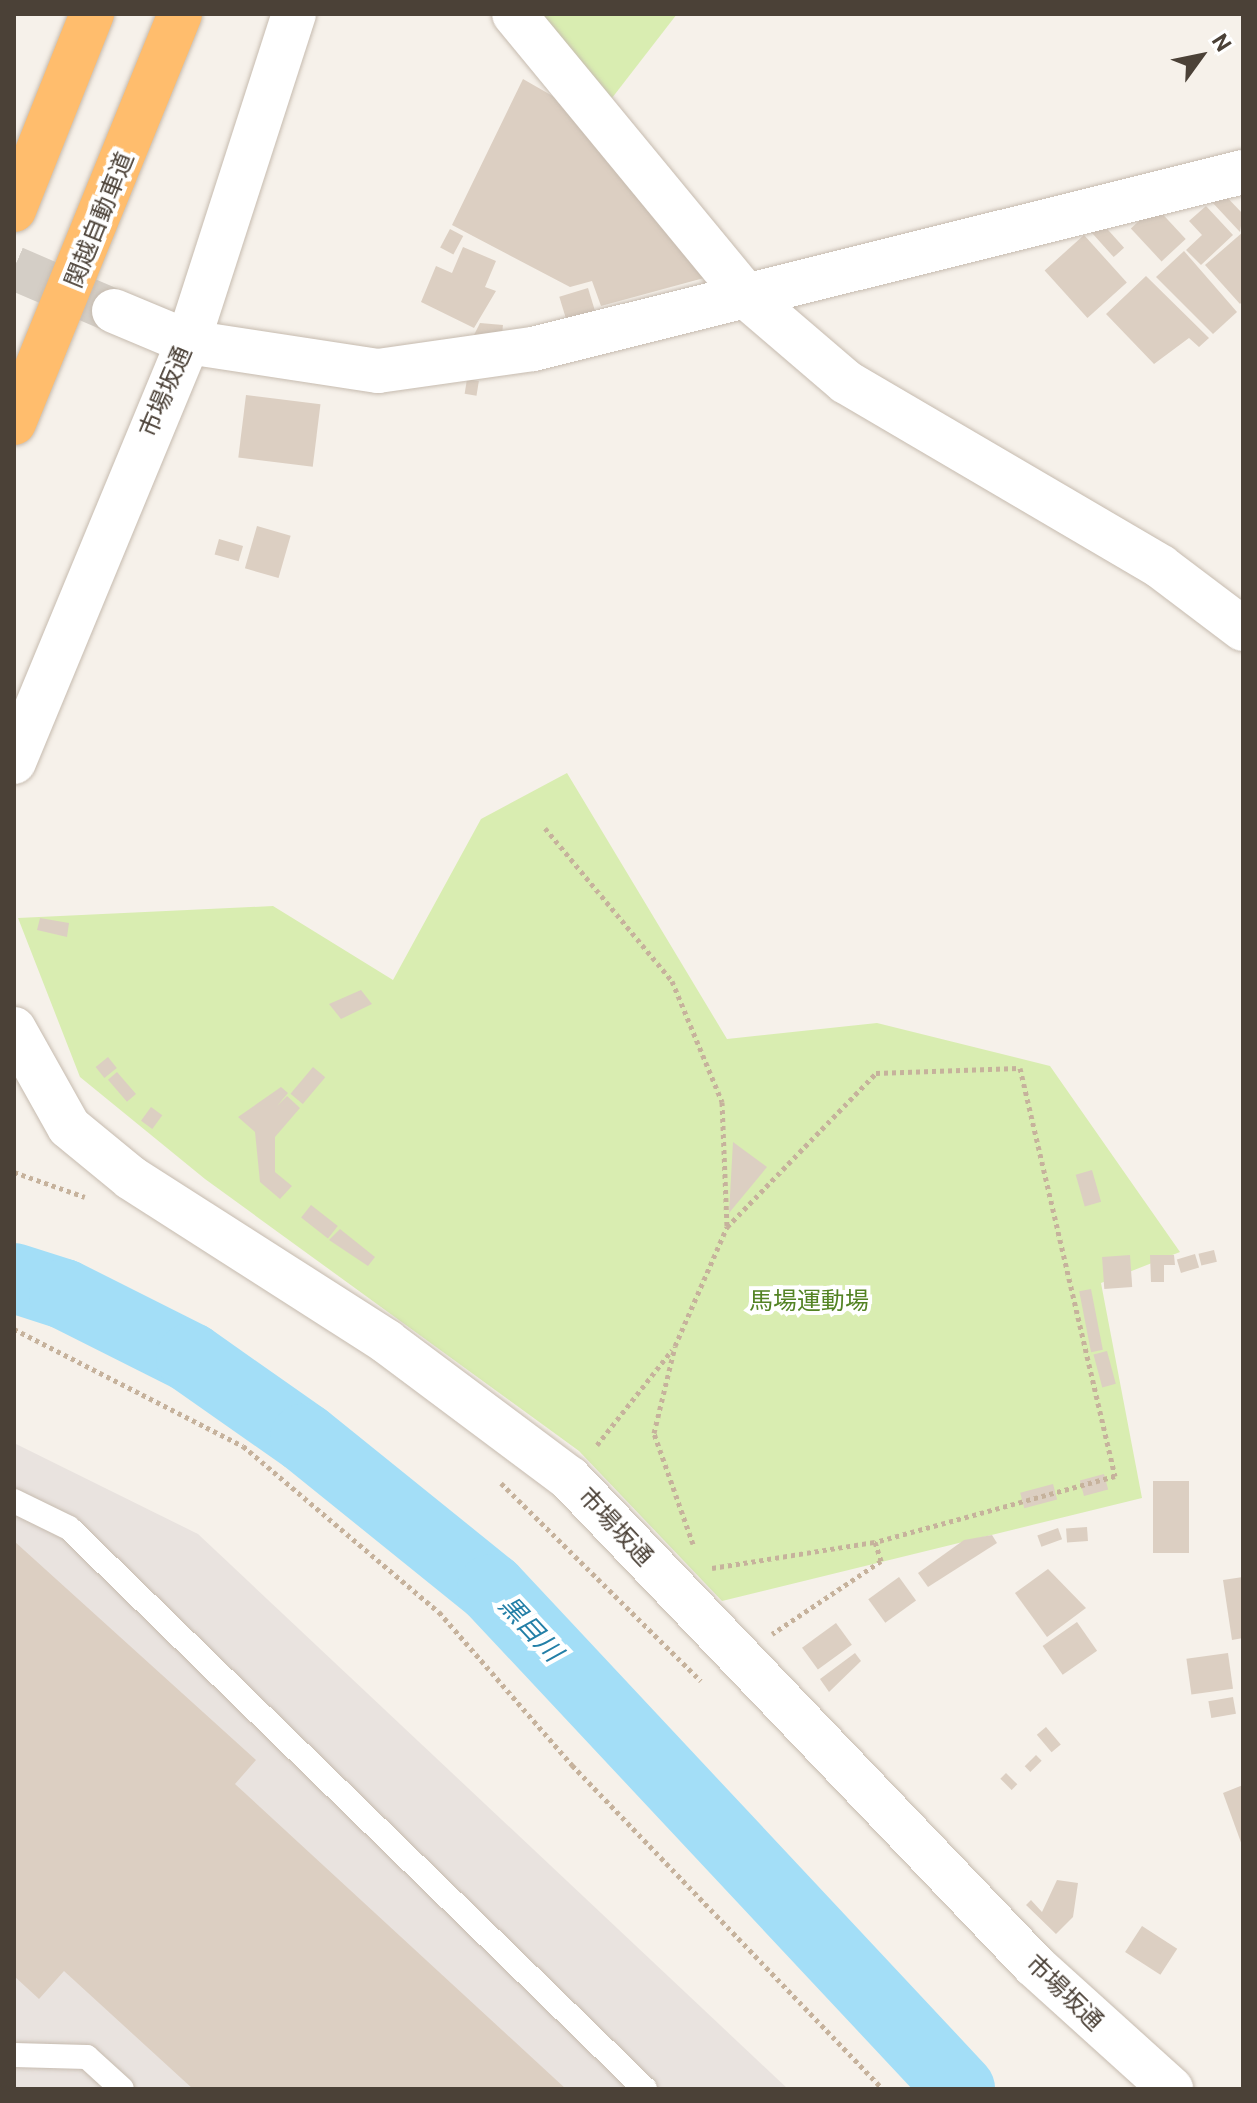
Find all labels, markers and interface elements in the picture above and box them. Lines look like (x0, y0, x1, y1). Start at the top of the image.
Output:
north arrow (1161, 16, 1241, 96)
text: N (1207, 29, 1236, 56)
street label: 関越自動車道 (60, 148, 140, 292)
street label: 市場坂通 (134, 342, 198, 442)
park label: 馬場運動場 (749, 1288, 869, 1316)
street label: 市場坂通 (572, 1482, 658, 1572)
water label: 黒目川 (492, 1590, 568, 1668)
street label: 市場坂通 (1019, 1949, 1109, 2037)

